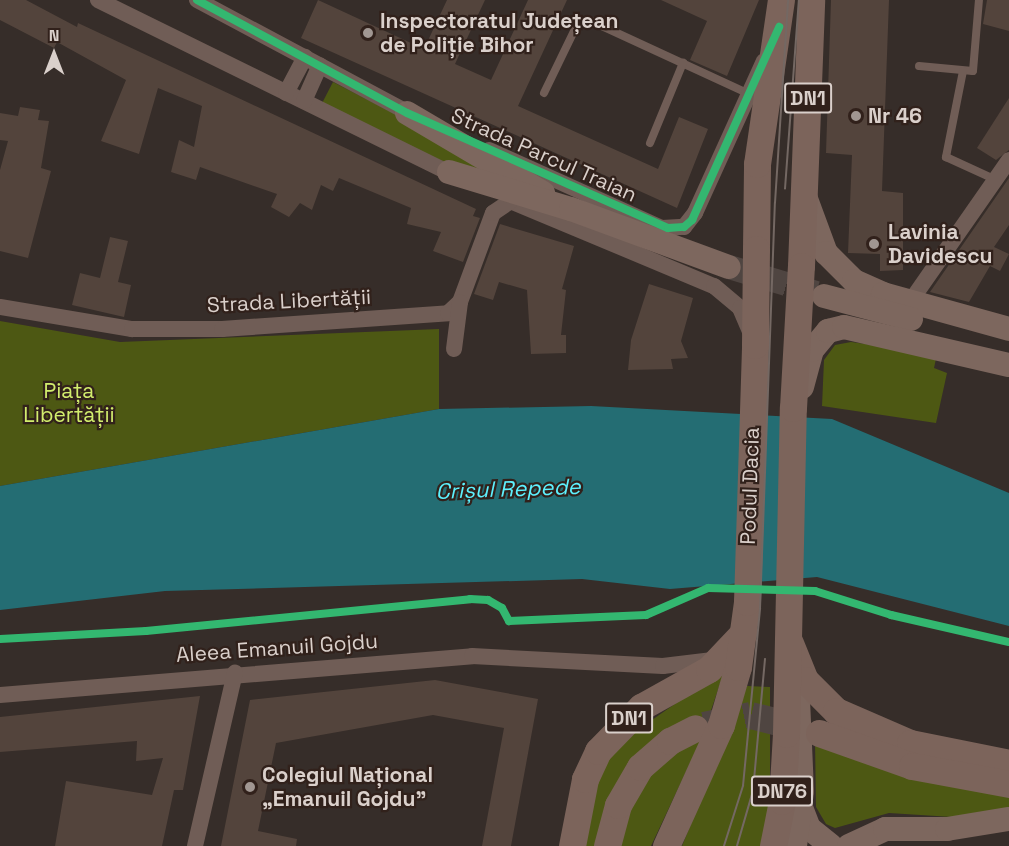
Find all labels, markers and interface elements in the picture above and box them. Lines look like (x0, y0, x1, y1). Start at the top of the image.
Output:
place label: Inspectoratul Județean de Poliție Bihor (380, 8, 618, 58)
north arrow (24, 24, 84, 84)
text: N (49, 25, 59, 46)
marker: Inspectoratul Județean de Poliție Bihor (361, 26, 375, 40)
road number: DN1 (784, 81, 832, 115)
street label: Strada Parcul Traian (447, 103, 641, 207)
place label: Nr 46 (868, 103, 922, 129)
marker: Nr 46 (849, 109, 863, 123)
place label: Lavinia Davidescu (888, 219, 992, 269)
marker: Lavinia Davidescu (865, 235, 883, 253)
street label: Strada Libertății (206, 284, 372, 318)
park label: Piața Libertății (23, 378, 115, 428)
street label: Podul Dacia (735, 427, 765, 545)
water label: Crișul Repede (435, 473, 581, 505)
street label: Aleea Emanuil Gojdu (175, 628, 379, 668)
road number: DN1 (605, 701, 653, 735)
place label: Colegiul Național „Emanuil Gojdu” (262, 762, 433, 812)
road number: DN76 (750, 774, 814, 808)
marker: Colegiul Național „Emanuil Gojdu” (243, 780, 257, 794)

